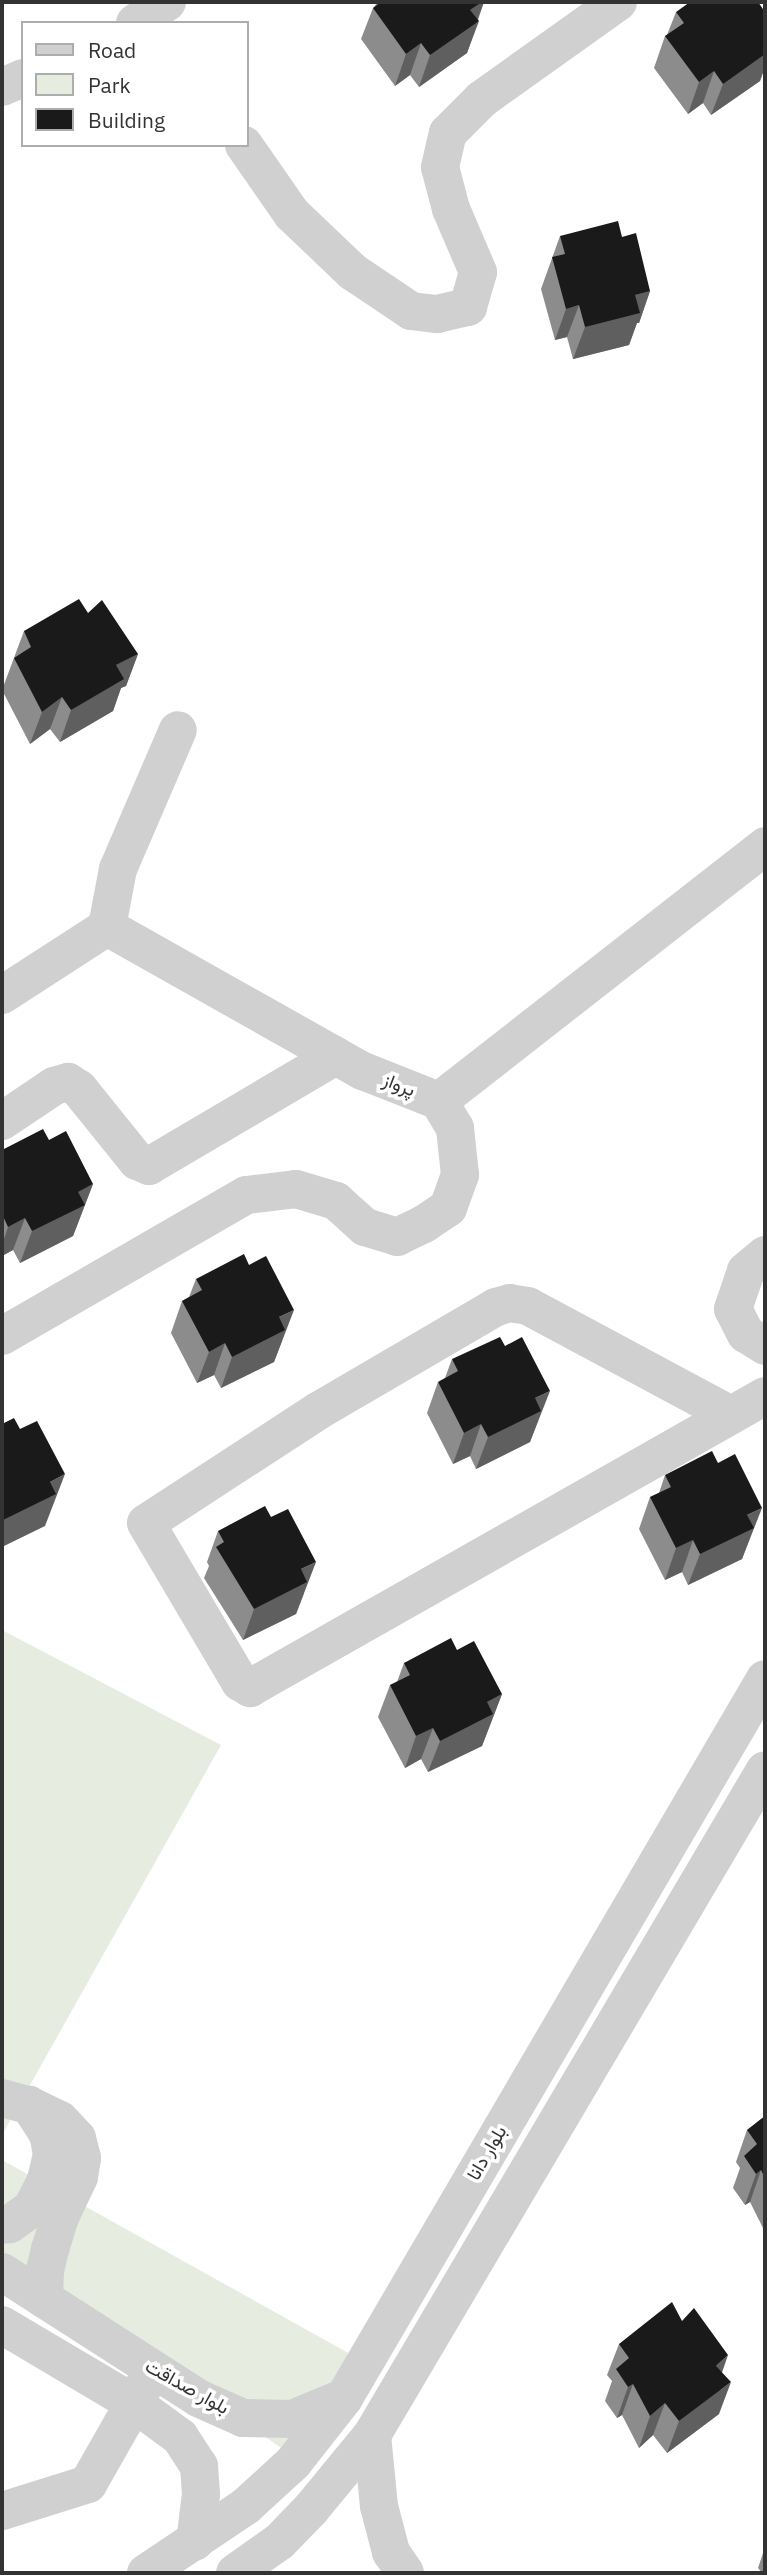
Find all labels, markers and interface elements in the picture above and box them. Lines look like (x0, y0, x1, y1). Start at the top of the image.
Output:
legend (21, 21, 248, 147)
text: Road (88, 36, 136, 64)
text: Park (88, 71, 131, 99)
text: Building (88, 106, 165, 134)
street label: پرواز (380, 1068, 418, 1102)
street label: بلوار دانا (462, 2122, 512, 2184)
street label: بلوار صداقت (141, 2355, 233, 2419)

